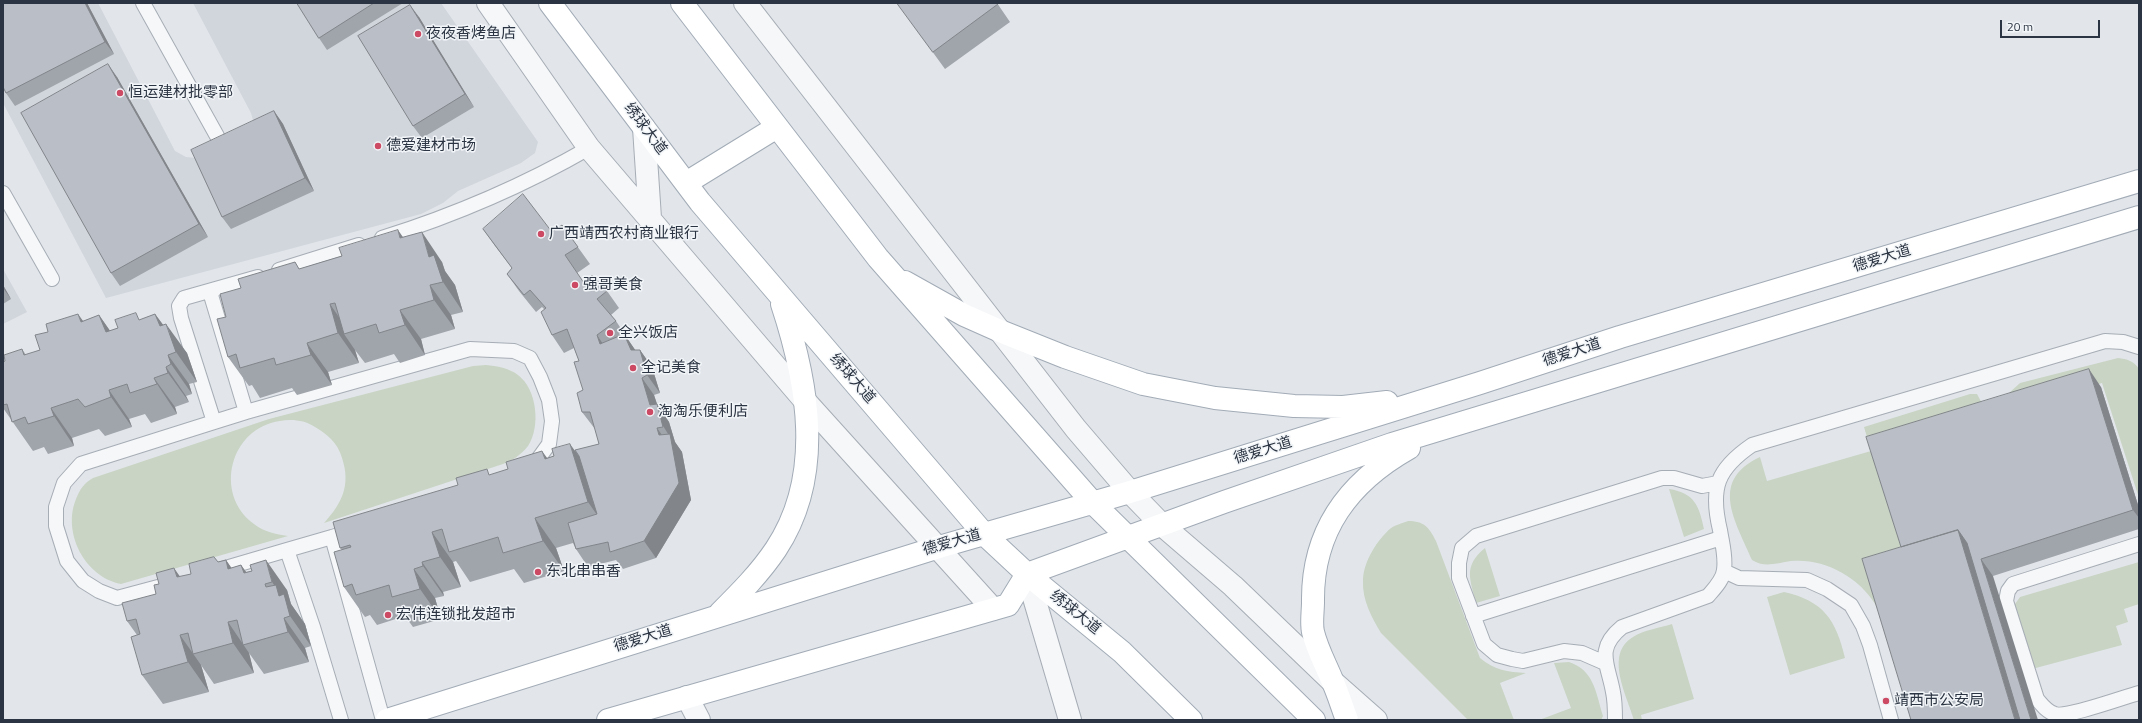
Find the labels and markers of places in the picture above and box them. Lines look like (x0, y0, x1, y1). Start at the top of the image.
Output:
place label: 夜夜香烤鱼店 (426, 25, 516, 43)
marker: 夜夜香烤鱼店 (413, 29, 423, 39)
place label: 恒运建材批零部 (128, 84, 233, 102)
marker: 恒运建材批零部 (115, 88, 125, 98)
place label: 德爱建材市场 (386, 137, 476, 155)
marker: 德爱建材市场 (373, 141, 383, 151)
place label: 广西靖西农村商业银行 (549, 225, 699, 243)
marker: 广西靖西农村商业银行 (536, 229, 546, 239)
place label: 强哥美食 (583, 276, 643, 294)
marker: 强哥美食 (570, 280, 580, 290)
place label: 全兴饭店 (618, 324, 678, 342)
marker: 全兴饭店 (605, 328, 615, 338)
place label: 全记美食 (641, 359, 701, 377)
marker: 全记美食 (628, 363, 638, 373)
place label: 淘淘乐便利店 (658, 403, 748, 421)
marker: 淘淘乐便利店 (645, 407, 655, 417)
place label: 东北串串香 (546, 563, 621, 581)
marker: 东北串串香 (533, 567, 543, 577)
place label: 宏伟连锁批发超市 (396, 606, 516, 624)
marker: 宏伟连锁批发超市 (383, 610, 393, 620)
place label: 靖西市公安局 (1894, 692, 1984, 710)
marker: 靖西市公安局 (1881, 696, 1891, 706)

